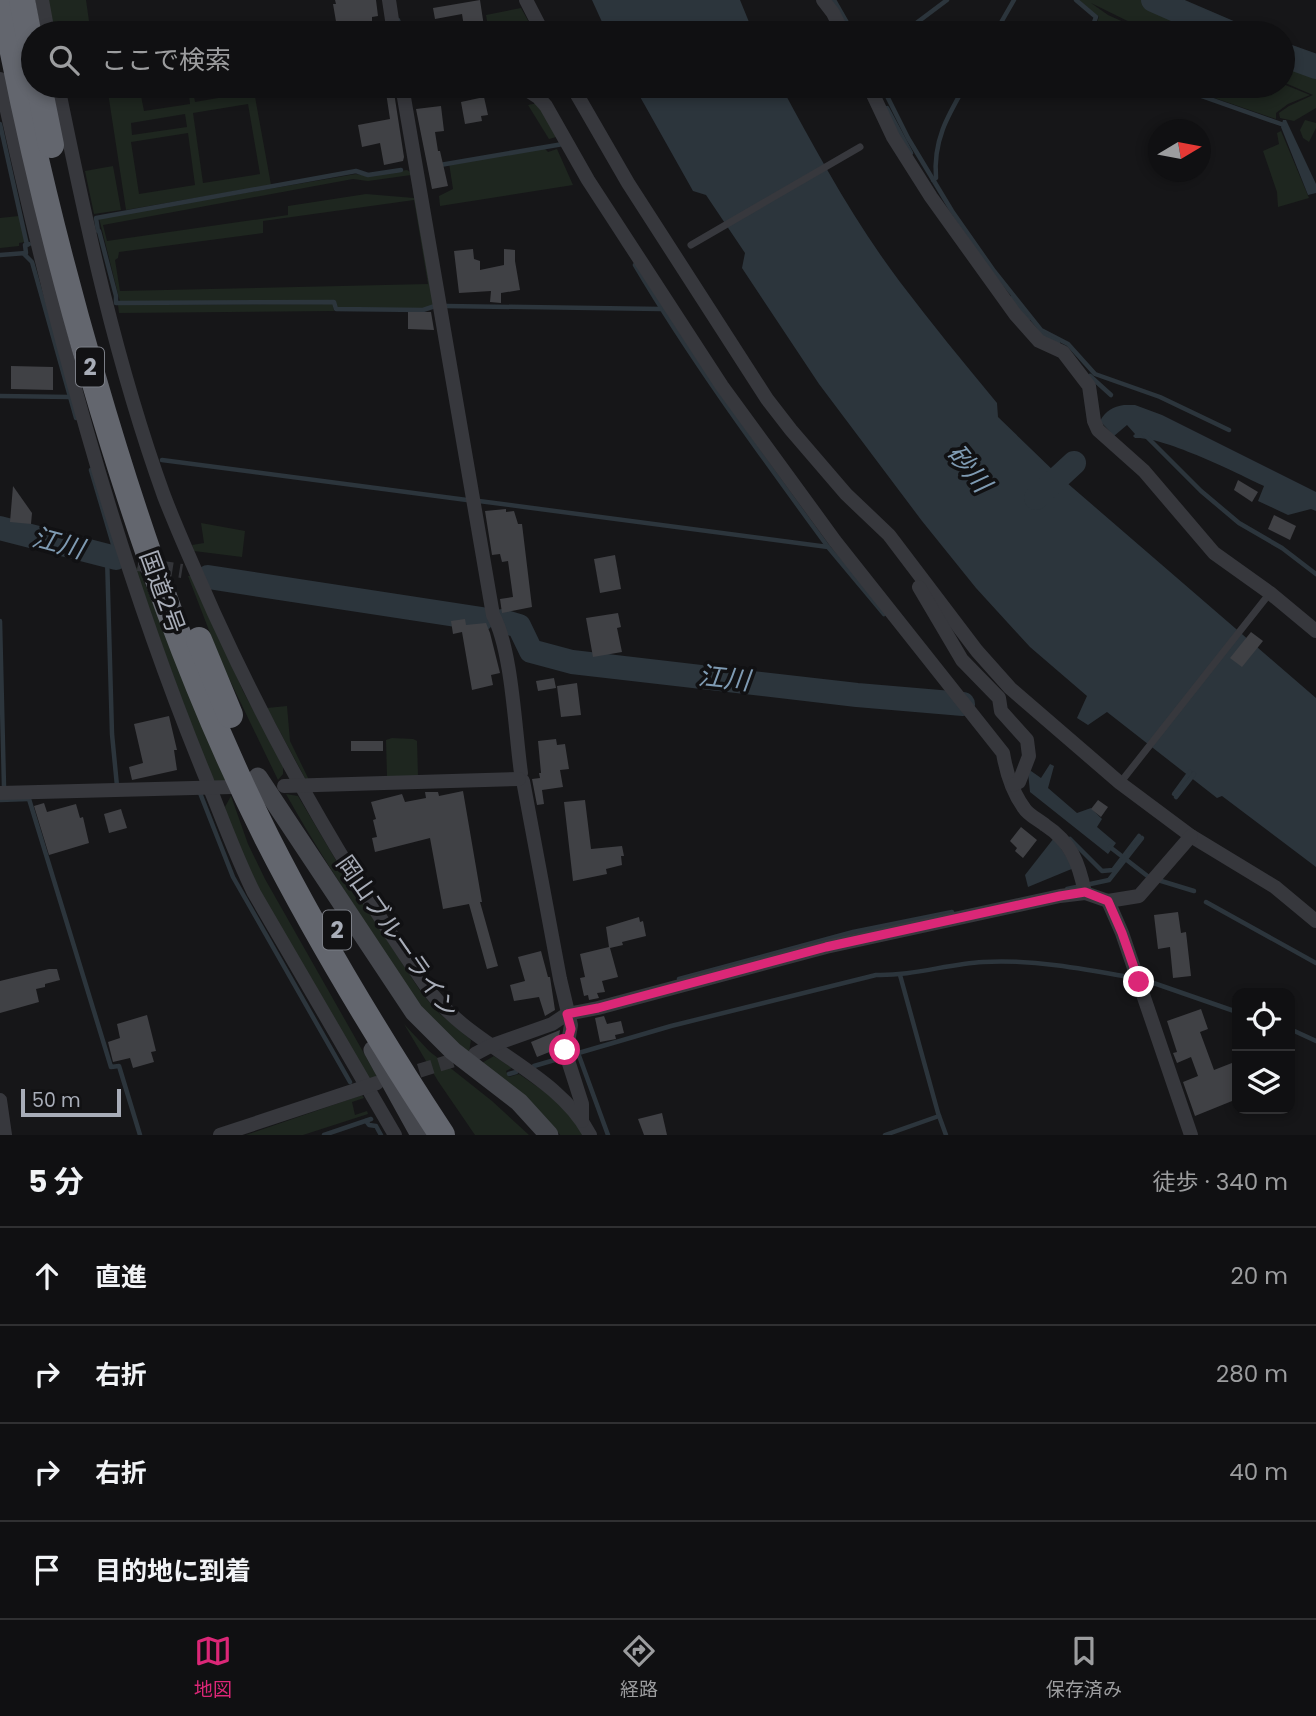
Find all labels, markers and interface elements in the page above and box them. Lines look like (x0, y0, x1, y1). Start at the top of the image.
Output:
search box (21, 21, 1295, 98)
icon: search (45, 41, 83, 79)
text: ここで検索 (101, 42, 231, 78)
north arrow (1148, 119, 1211, 182)
road number: 2 (76, 348, 104, 386)
water label: 砂川 (939, 436, 1001, 502)
water label: 江川 (28, 519, 91, 568)
street label: 国道2号 (132, 546, 193, 638)
water label: 江川 (696, 657, 755, 699)
street label: 岡山ブルーライン (329, 849, 466, 1025)
road number: 2 (323, 911, 351, 950)
route end (1123, 966, 1154, 997)
map controls (1232, 988, 1295, 1114)
button: locate (1232, 988, 1295, 1051)
route start (549, 1034, 580, 1065)
button: layers (1232, 1051, 1295, 1114)
scale bar (21, 1086, 121, 1118)
text: 50 m (32, 1087, 81, 1114)
text: 5 分 (28, 1160, 84, 1203)
text: 徒歩 · 340 m (1153, 1166, 1288, 1198)
icon: ahead (28, 1257, 66, 1295)
text: 直進 (95, 1259, 147, 1295)
text: 20 m (1230, 1260, 1288, 1292)
icon: right (28, 1355, 66, 1393)
text: 右折 (95, 1357, 147, 1393)
text: 280 m (1216, 1358, 1288, 1390)
icon: right (28, 1453, 66, 1491)
text: 右折 (95, 1455, 147, 1491)
text: 40 m (1229, 1456, 1288, 1488)
icon: arrive (28, 1551, 66, 1589)
text: 目的地に到着 (95, 1553, 251, 1589)
tab: 地図 (194, 1632, 232, 1704)
tab: 経路 (620, 1632, 658, 1704)
tab: 保存済み (1046, 1632, 1122, 1704)

